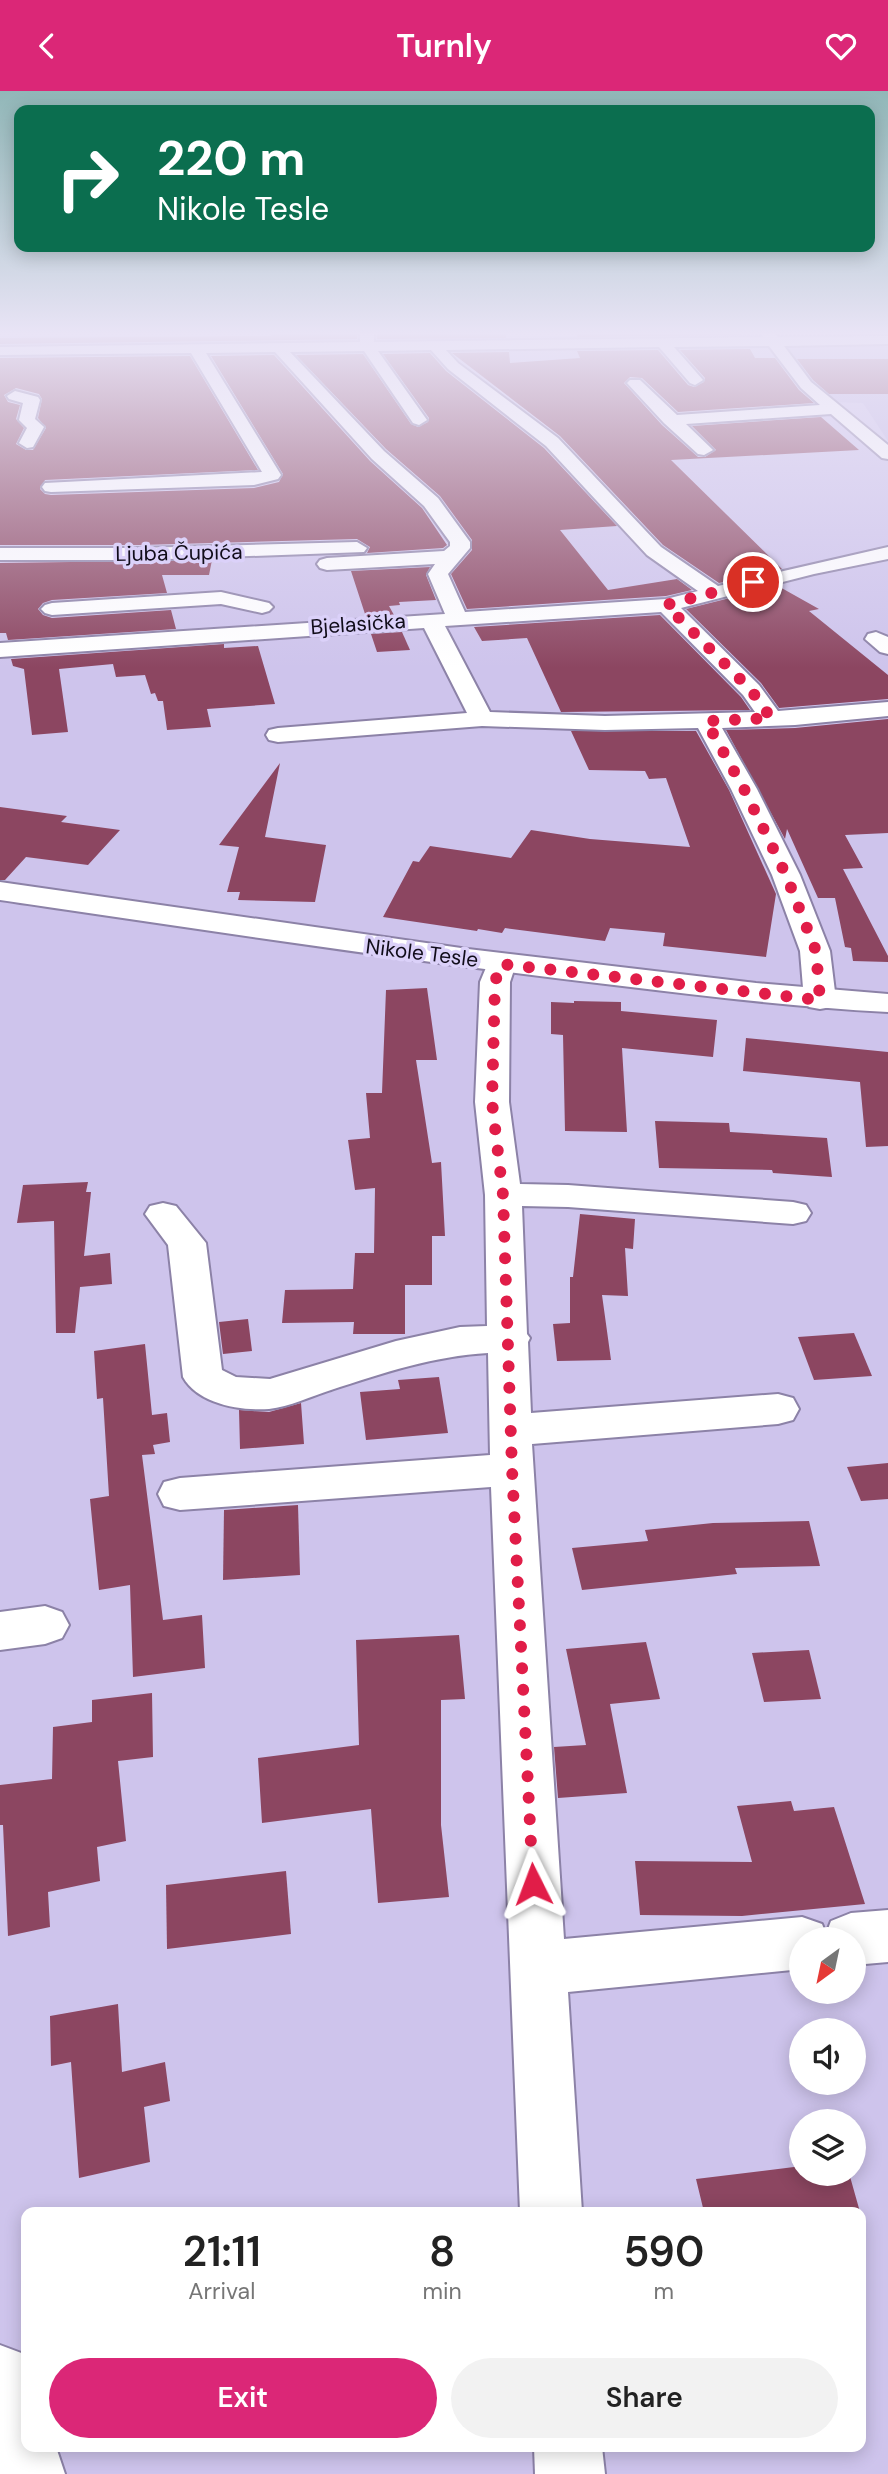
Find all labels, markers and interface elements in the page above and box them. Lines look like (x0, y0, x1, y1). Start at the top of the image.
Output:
text: Turnly (396, 25, 492, 67)
icon: back (28, 27, 66, 65)
icon: heart (822, 27, 860, 65)
text: 220 m (157, 126, 305, 190)
icon: right (42, 133, 133, 224)
text: Nikole Tesle (157, 188, 329, 230)
street label: Ljuba Čupića (115, 538, 243, 568)
pin (723, 552, 783, 612)
icon: arrive (734, 563, 772, 601)
street label: Bjelasička (309, 607, 407, 641)
street label: Nikole Tesle (364, 932, 480, 974)
position arrow (496, 1847, 570, 1921)
north arrow (789, 1927, 866, 2004)
map controls (789, 1927, 866, 2186)
button: sound (789, 2018, 866, 2095)
button: layers (789, 2109, 866, 2186)
text: 21:11 (183, 2224, 261, 2279)
text: 8 (429, 2224, 455, 2279)
text: 590 (623, 2224, 704, 2279)
text: Arrival (188, 2276, 255, 2306)
text: min (423, 2276, 462, 2306)
text: m (654, 2276, 674, 2306)
button: Exit (49, 2358, 437, 2438)
button: Share (451, 2358, 838, 2438)

